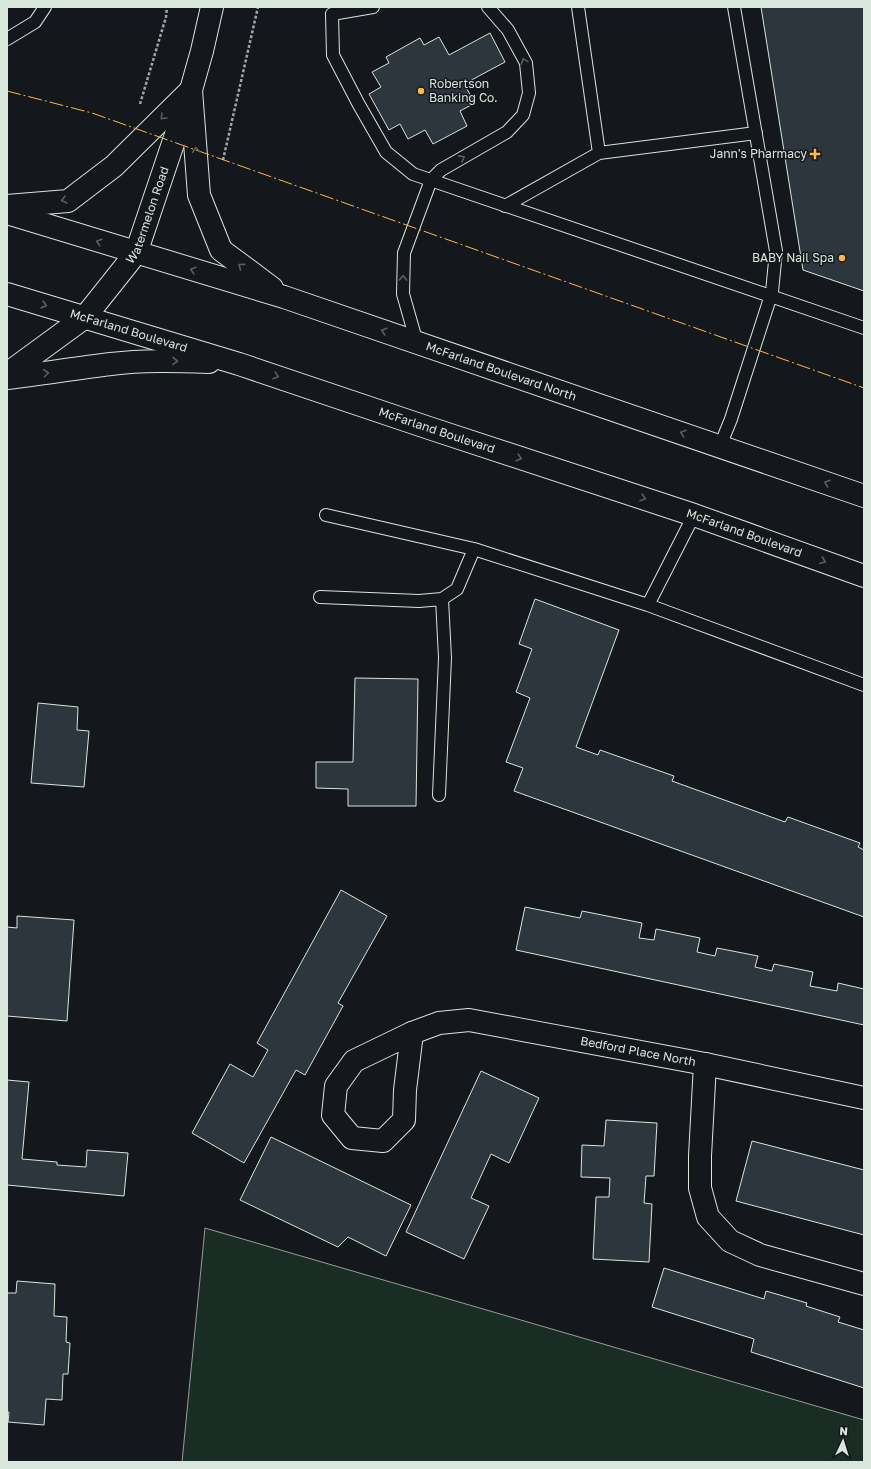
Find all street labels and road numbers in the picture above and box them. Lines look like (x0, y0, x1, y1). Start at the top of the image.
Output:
street label: Watermelon Road (122, 164, 172, 267)
street label: McFarland Boulevard (68, 305, 189, 355)
street label: McFarland Boulevard North (424, 338, 579, 404)
street label: McFarland Boulevard (377, 404, 497, 456)
street label: McFarland Boulevard (685, 505, 804, 560)
street label: Bedford Place North (579, 1033, 697, 1069)

